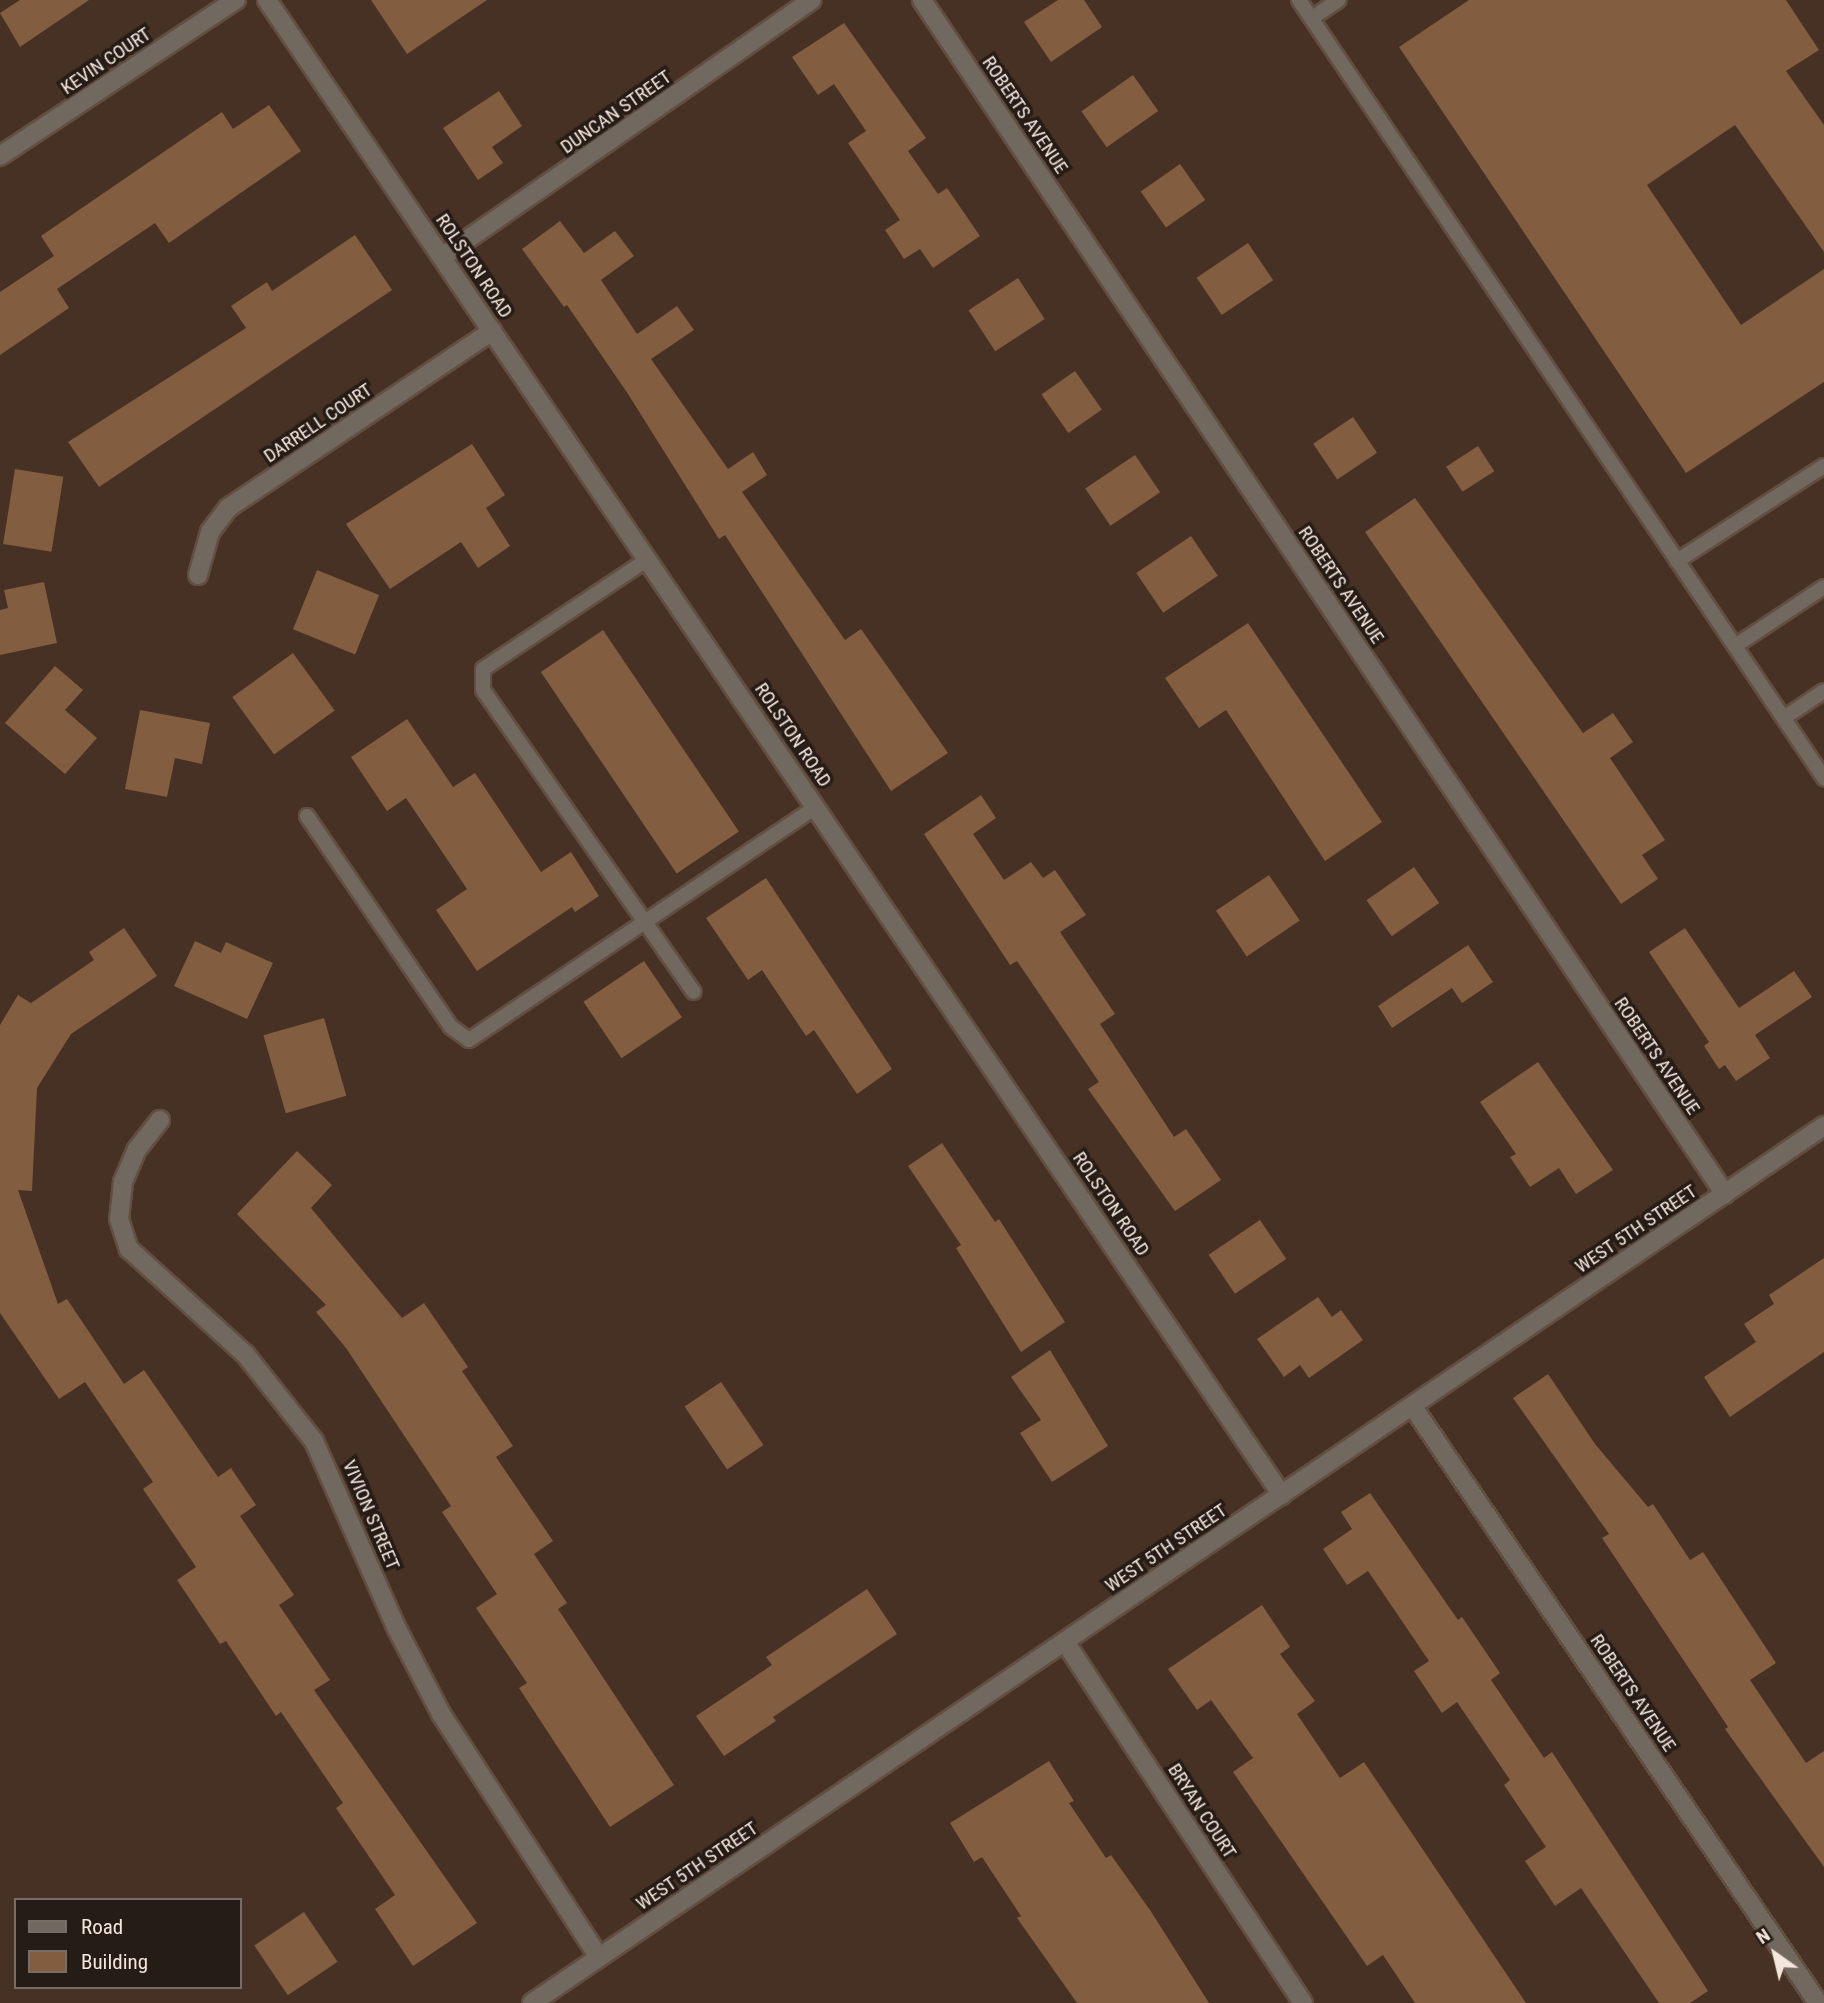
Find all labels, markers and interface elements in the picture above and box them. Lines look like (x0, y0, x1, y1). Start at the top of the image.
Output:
street label: KEVIN COURT (57, 23, 155, 99)
street label: ROBERTS AVENUE (977, 52, 1073, 178)
street label: DUNCAN STREET (556, 65, 676, 159)
street label: ROLSTON ROAD (431, 210, 517, 322)
street label: DARRELL COURT (260, 378, 376, 468)
street label: ROBERTS AVENUE (1293, 522, 1389, 648)
street label: ROLSTON ROAD (750, 679, 836, 791)
street label: ROBERTS AVENUE (1609, 993, 1705, 1119)
street label: ROLSTON ROAD (1068, 1148, 1154, 1260)
street label: WEST 5TH STREET (1571, 1180, 1701, 1278)
street label: VIVION STREET (338, 1457, 404, 1573)
street label: WEST 5TH STREET (1101, 1499, 1231, 1597)
street label: ROBERTS AVENUE (1585, 1630, 1681, 1756)
street label: BRYAN COURT (1163, 1759, 1241, 1863)
street label: WEST 5TH STREET (632, 1817, 762, 1915)
legend (14, 1898, 242, 1989)
text: Road (81, 1915, 123, 1939)
north arrow (1740, 1919, 1810, 1989)
text: N (1752, 1923, 1774, 1949)
text: Building (81, 1950, 148, 1974)

